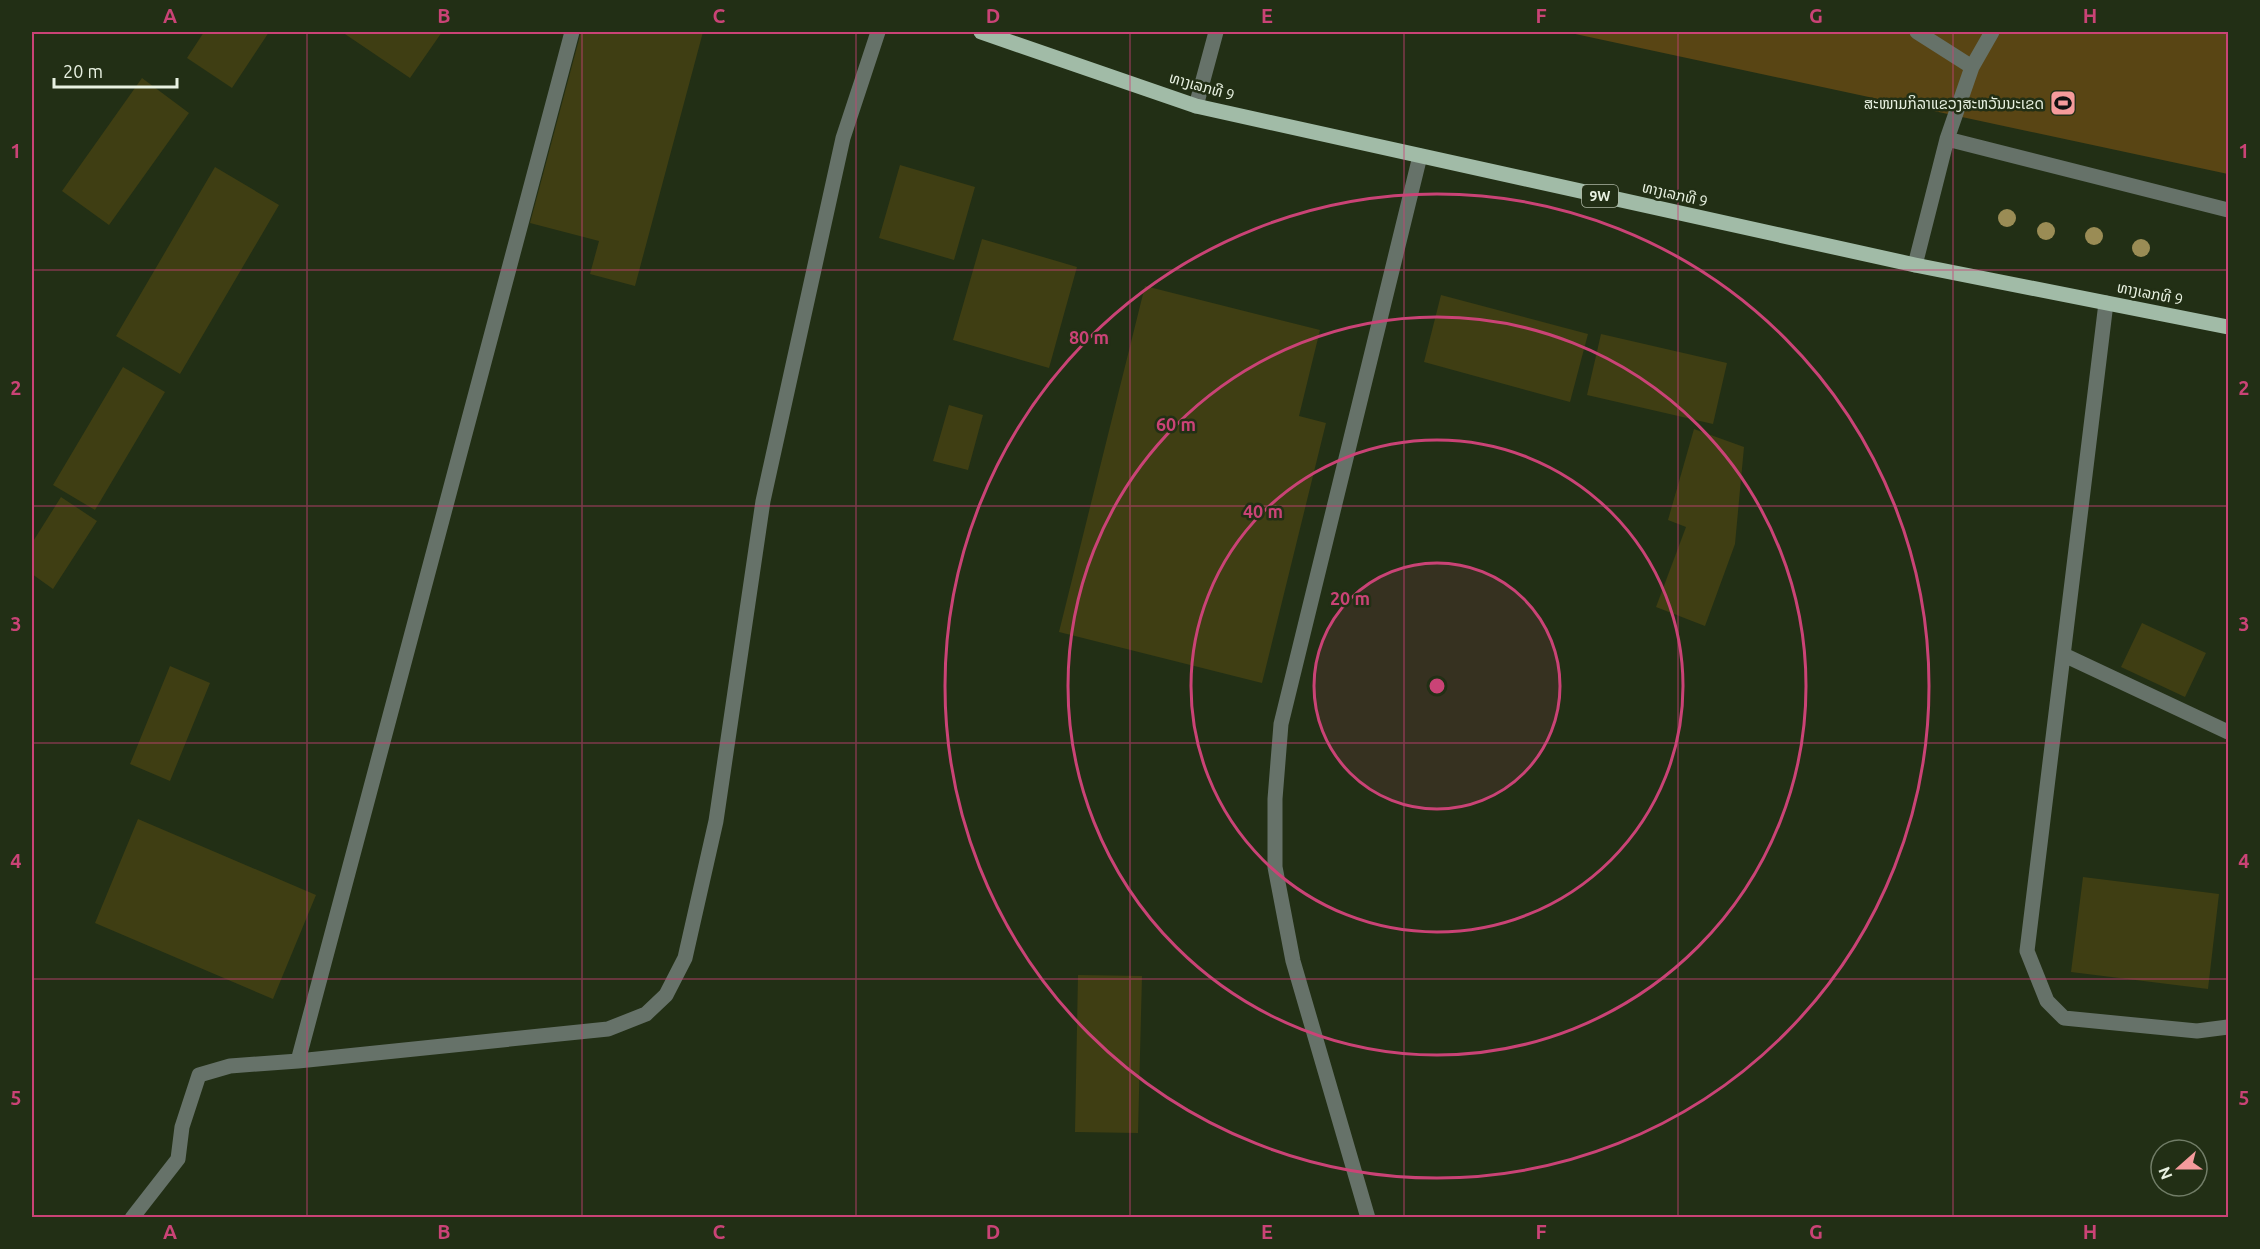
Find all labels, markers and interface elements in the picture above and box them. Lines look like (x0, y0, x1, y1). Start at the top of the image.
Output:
text: A (163, 4, 177, 27)
text: B (437, 4, 451, 27)
text: C (713, 4, 726, 27)
text: D (986, 4, 1000, 27)
text: E (1261, 4, 1273, 27)
text: F (1535, 4, 1547, 27)
text: G (1809, 4, 1823, 27)
text: H (2083, 4, 2097, 27)
scale bar (54, 51, 177, 89)
text: 20 m (63, 61, 103, 81)
street label: ທາງເລກທີ 9 (1168, 69, 1236, 103)
sports icon: ສະໜາມກິລາແຂວງສະຫວັນນະເຂດ (2048, 88, 2078, 118)
place label: ສະໜາມກິລາແຂວງສະຫວັນນະເຂດ (1864, 95, 2044, 112)
text: 1 (10, 139, 22, 162)
text: 1 (2238, 139, 2250, 162)
street label: ທາງເລກທີ 9 (1640, 178, 1710, 210)
road number: 9W (1582, 185, 1618, 207)
street label: ທາງເລກທີ 9 (2116, 278, 2184, 308)
text: 80 m (1069, 327, 1109, 347)
text: 2 (10, 376, 22, 399)
text: 2 (2238, 376, 2250, 399)
text: 60 m (1156, 414, 1196, 434)
text: 40 m (1243, 501, 1283, 521)
text: 20 m (1330, 588, 1370, 608)
text: 3 (10, 612, 22, 635)
text: 3 (2238, 612, 2250, 635)
centre of rings (1427, 676, 1447, 696)
text: 4 (10, 849, 22, 872)
text: 4 (2238, 849, 2250, 872)
text: 5 (10, 1086, 22, 1109)
text: 5 (2238, 1086, 2250, 1109)
north arrow (2149, 1138, 2209, 1198)
text: N (2154, 1165, 2176, 1182)
text: A (163, 1220, 177, 1243)
text: B (437, 1220, 451, 1243)
text: C (713, 1220, 726, 1243)
text: D (986, 1220, 1000, 1243)
text: E (1261, 1220, 1273, 1243)
text: F (1535, 1220, 1547, 1243)
text: G (1809, 1220, 1823, 1243)
text: H (2083, 1220, 2097, 1243)

